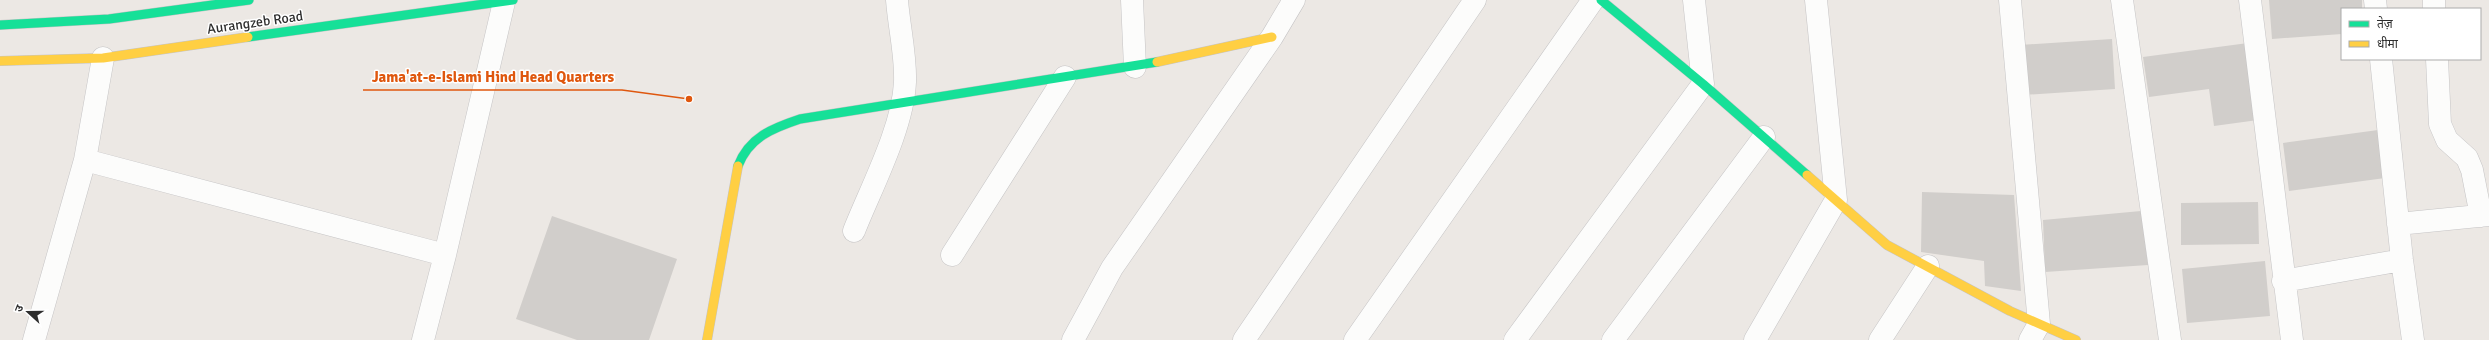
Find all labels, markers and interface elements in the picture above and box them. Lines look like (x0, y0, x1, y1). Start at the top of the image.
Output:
street label: Aurangzeb Road (206, 7, 304, 38)
legend (2341, 8, 2481, 60)
text: तेज़ (2377, 16, 2394, 32)
text: धीमा (2377, 36, 2399, 52)
callout: Jama'at-e-Islami Hind Head Quarters (363, 63, 622, 90)
text: Jama'at-e-Islami Hind Head Quarters (372, 68, 615, 86)
north arrow (8, 292, 48, 332)
text: उ (12, 303, 27, 314)

